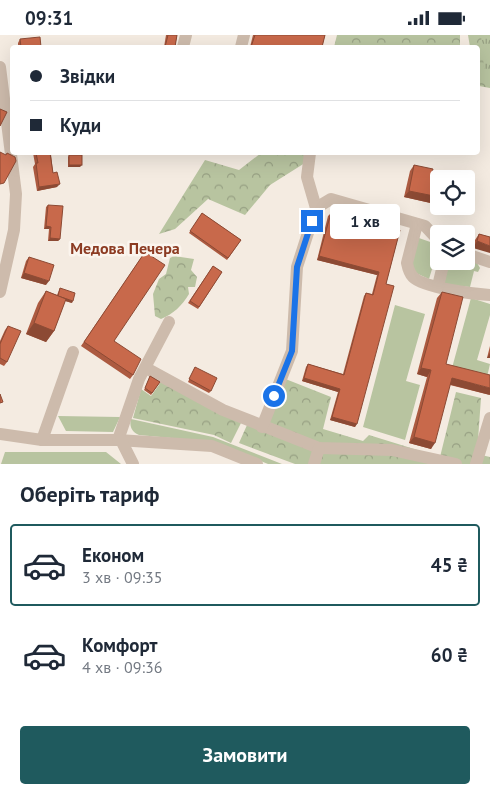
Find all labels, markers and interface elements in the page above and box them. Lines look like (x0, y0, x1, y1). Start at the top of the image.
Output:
text: 09:31 (25, 6, 73, 30)
text: Звідки (60, 64, 115, 88)
text: Куди (60, 113, 101, 137)
map controls (430, 170, 475, 270)
button: locate (430, 170, 475, 215)
callout: 1 хв (330, 203, 400, 239)
route end (301, 210, 323, 232)
text: 1 хв (350, 211, 380, 231)
button: layers (430, 225, 475, 270)
district label: Медова Печера (70, 238, 180, 258)
route start (263, 385, 285, 407)
text: Оберіть тариф (20, 480, 159, 508)
icon: car (22, 543, 67, 588)
text: Економ (82, 543, 144, 567)
text: 45 ₴ (431, 553, 468, 577)
text: 3 хв · 09:35 (82, 567, 162, 587)
icon: car (22, 633, 67, 678)
text: Комфорт (82, 633, 158, 657)
text: 60 ₴ (431, 643, 468, 667)
text: 4 хв · 09:36 (82, 657, 162, 677)
button: Замовити (20, 726, 470, 784)

